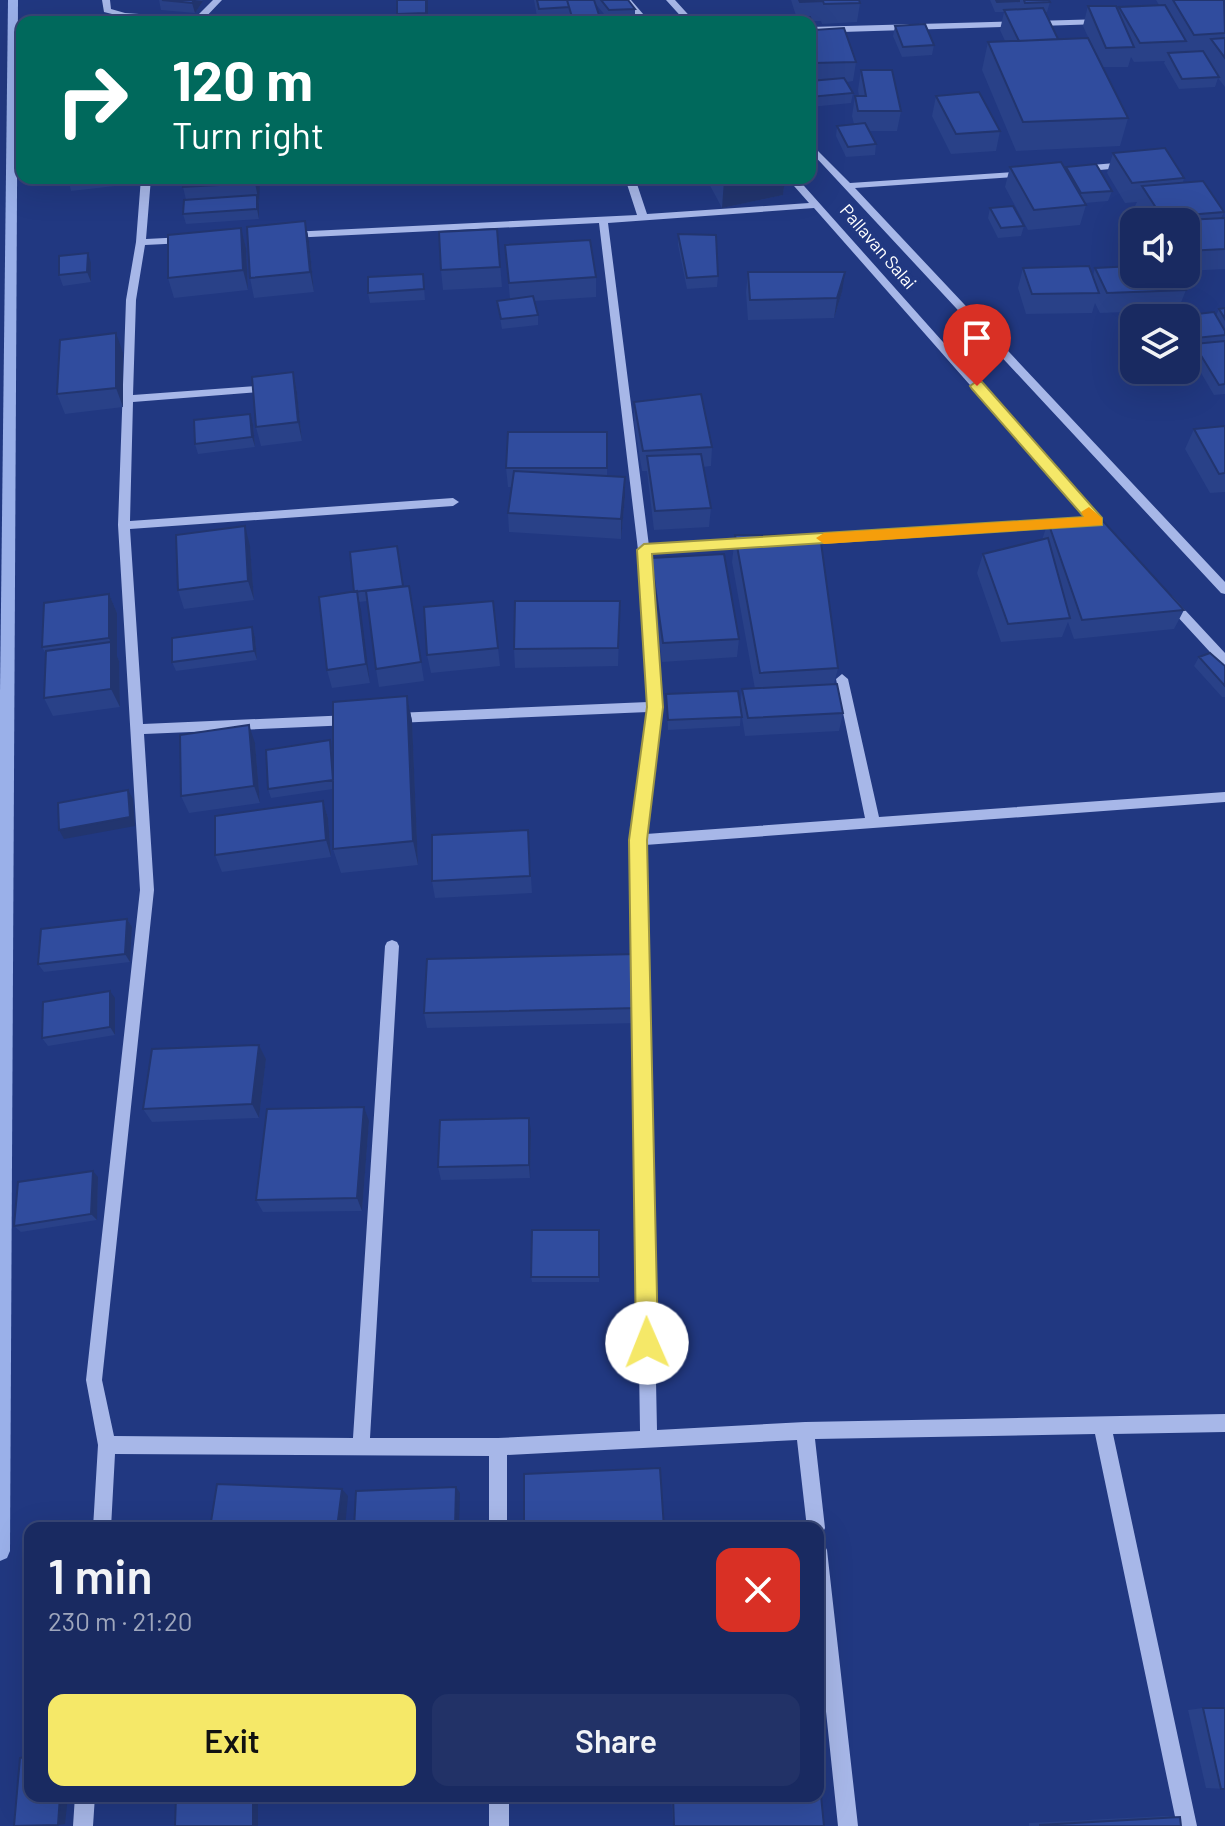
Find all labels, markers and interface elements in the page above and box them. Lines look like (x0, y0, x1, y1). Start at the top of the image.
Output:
text: 120 m (172, 45, 313, 112)
icon: right (40, 48, 144, 152)
text: Turn right (172, 113, 324, 156)
street label: Pallavan Salai (836, 199, 922, 293)
map controls (1120, 208, 1200, 384)
button: sound (1120, 208, 1200, 288)
pin (943, 304, 1011, 386)
button: layers (1120, 304, 1200, 384)
icon: arrive (955, 316, 999, 360)
position arrow (605, 1301, 689, 1385)
text: 1 min (48, 1546, 153, 1604)
button: close (716, 1548, 800, 1632)
text: 230 m · 21:20 (48, 1605, 193, 1636)
button: Exit (48, 1694, 416, 1786)
button: Share (432, 1694, 800, 1786)

